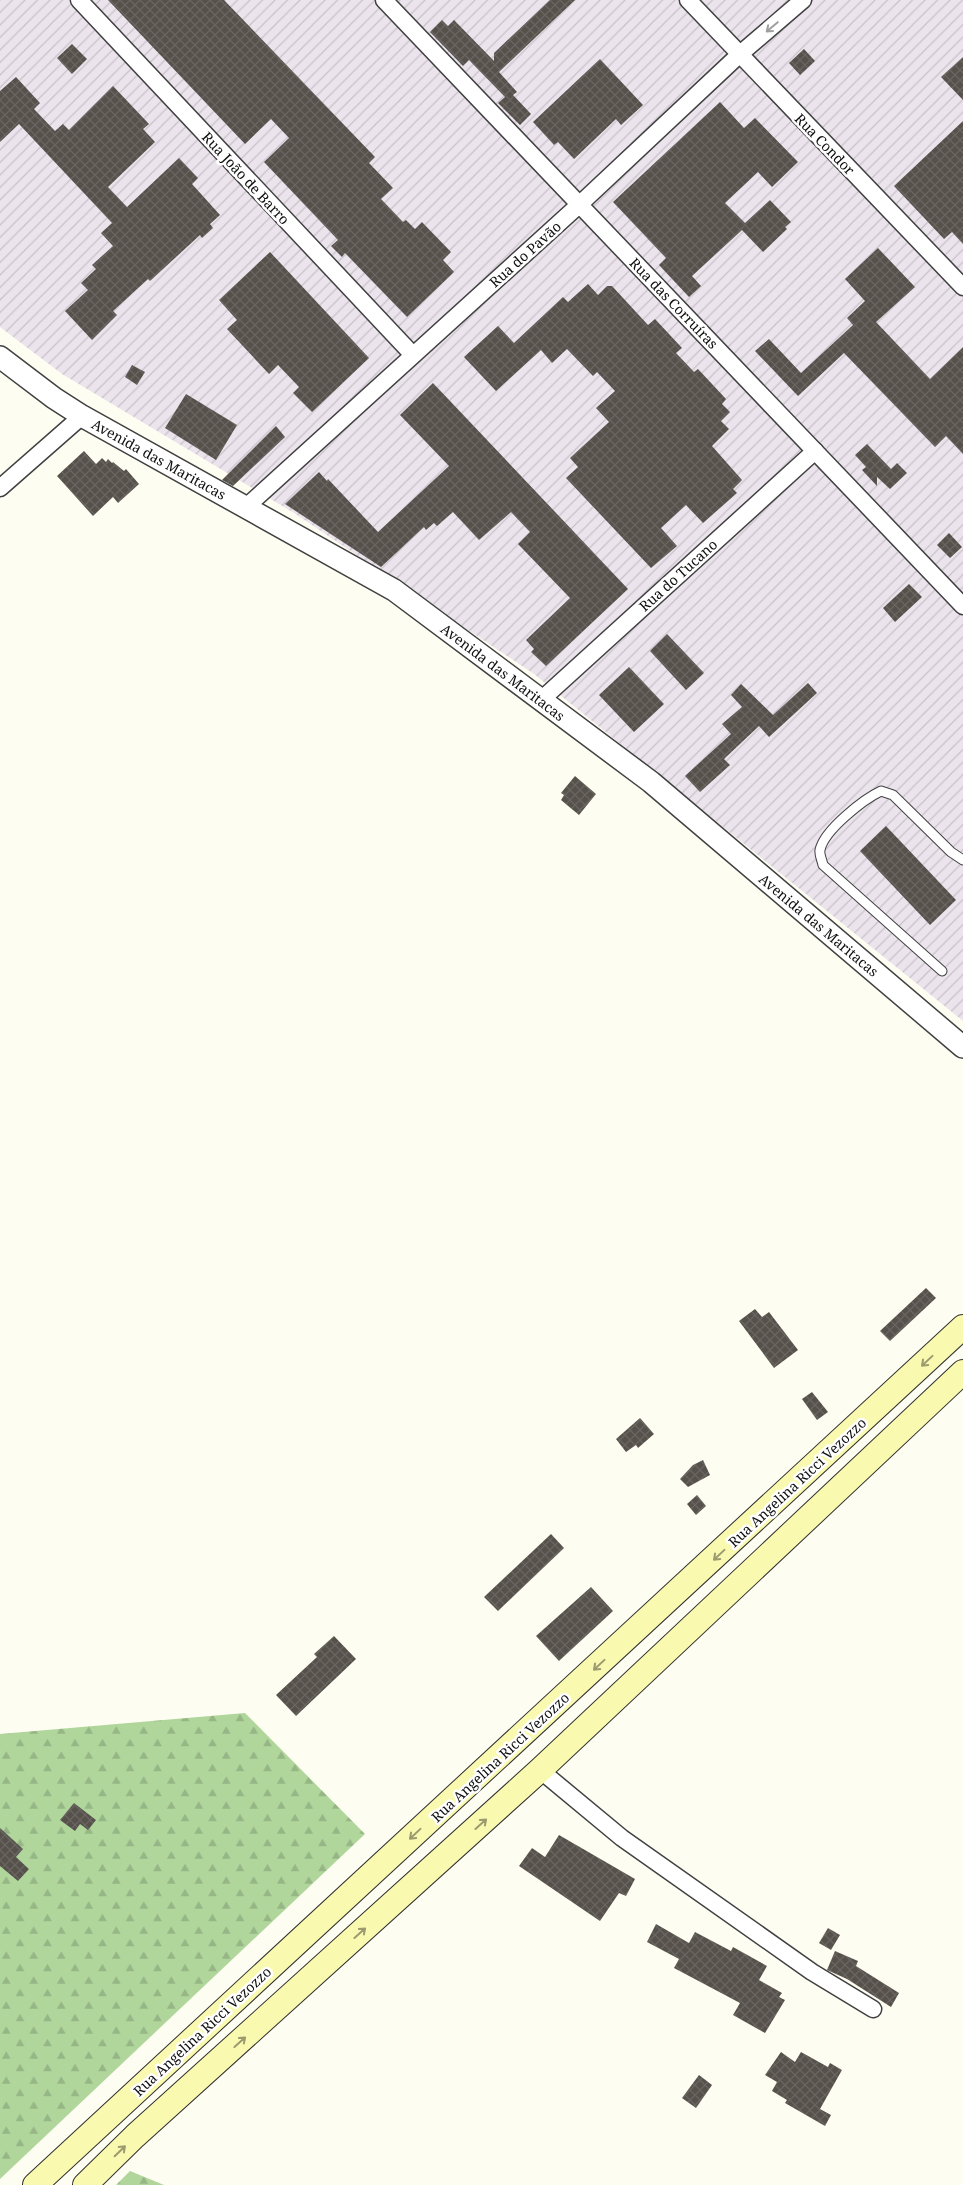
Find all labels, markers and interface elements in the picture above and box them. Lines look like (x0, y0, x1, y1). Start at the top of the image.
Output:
one-way arrow (765, 21, 778, 33)
street label: Rua Condor (791, 109, 859, 179)
street label: Rua João de Barro (198, 128, 294, 228)
street label: Rua do Pavão (485, 217, 565, 291)
street label: Rua das Corruíras (626, 253, 722, 353)
street label: Avenida das Maritacas (89, 414, 229, 504)
street label: Rua do Tucano (635, 535, 721, 615)
street label: Avenida das Maritacas (437, 619, 569, 725)
street label: Avenida das Maritacas (755, 869, 883, 981)
one-way arrow (921, 1355, 934, 1367)
street label: Rua Angelina Ricci Vezozzo (724, 1413, 870, 1551)
one-way arrow (712, 1549, 725, 1561)
one-way arrow (593, 1659, 606, 1671)
street label: Rua Angelina Ricci Vezozzo (427, 1688, 573, 1826)
one-way arrow (474, 1818, 487, 1830)
one-way arrow (409, 1828, 422, 1840)
one-way arrow (354, 1927, 367, 1939)
street label: Rua Angelina Ricci Vezozzo (129, 1962, 275, 2100)
one-way arrow (233, 2036, 246, 2048)
one-way arrow (113, 2145, 126, 2157)

